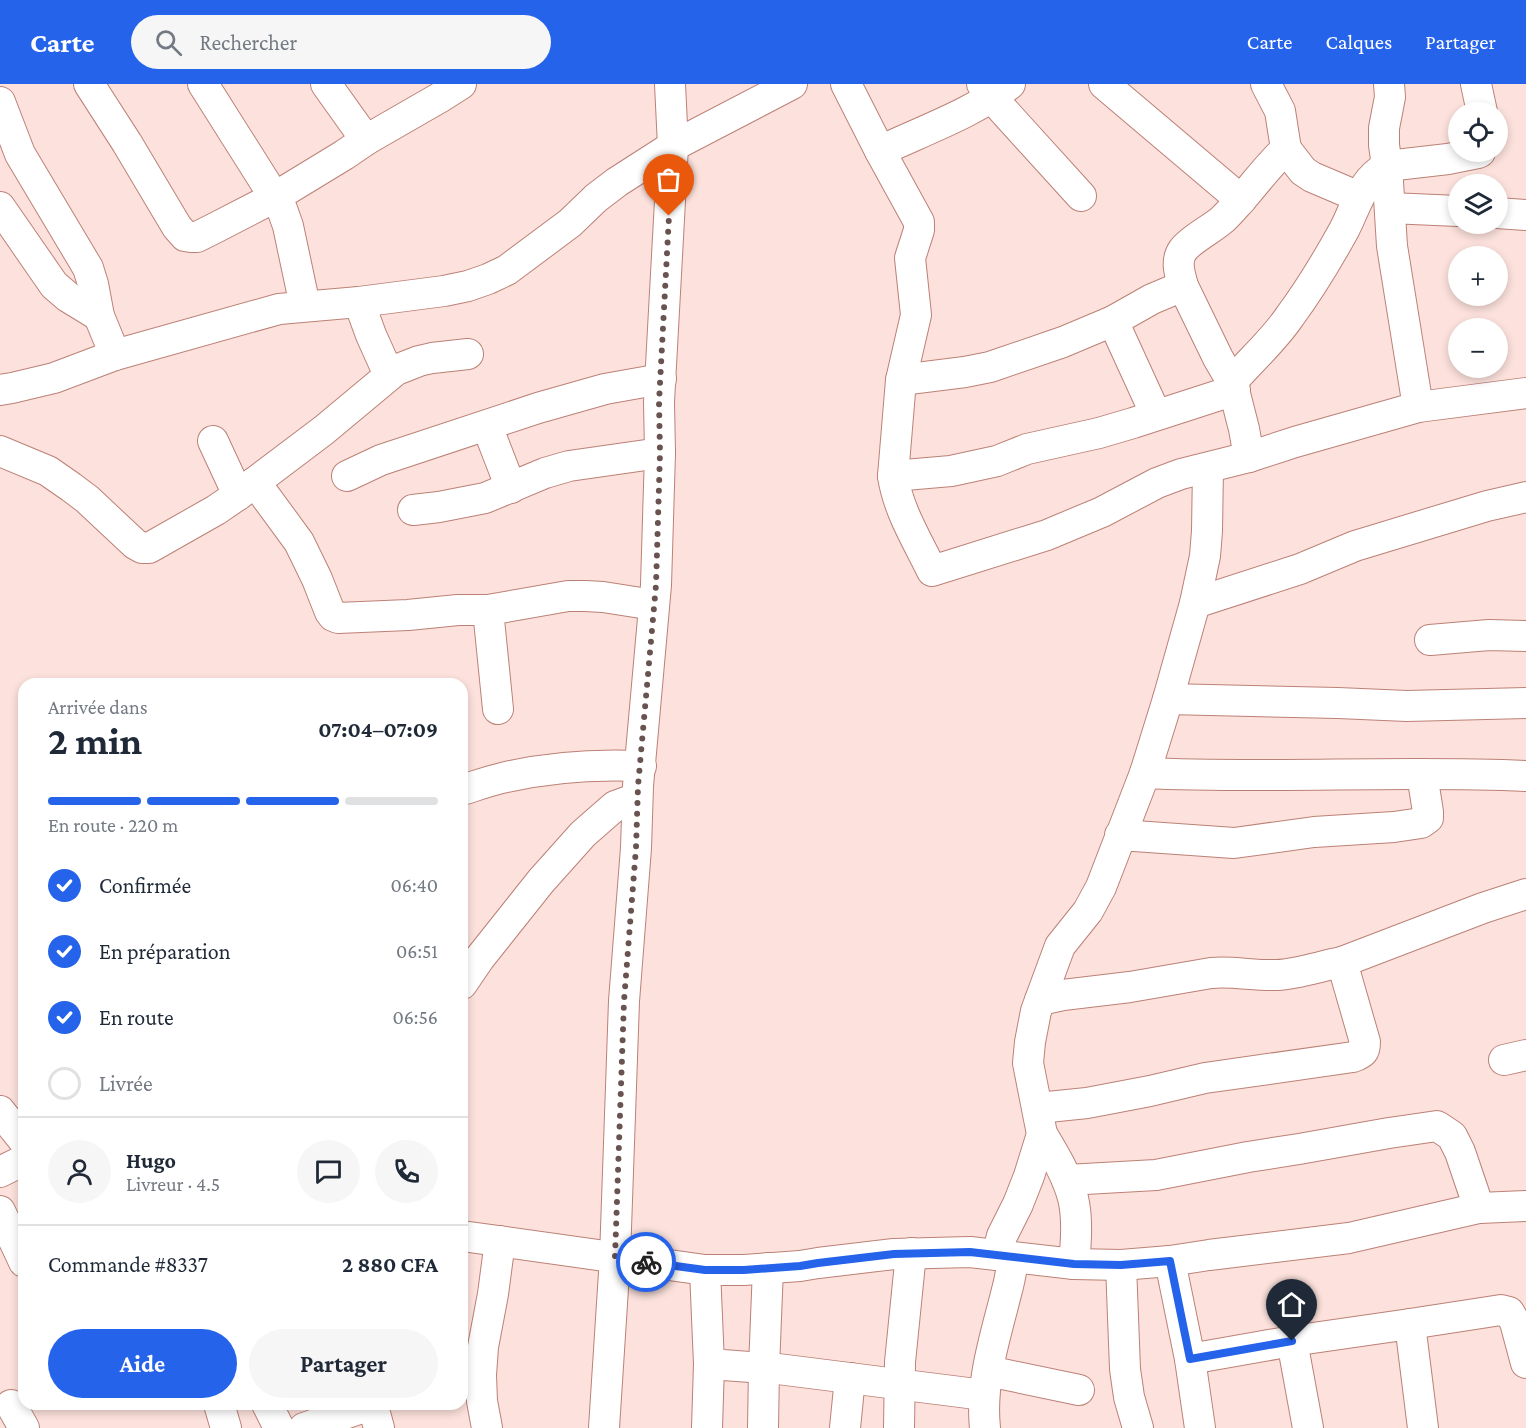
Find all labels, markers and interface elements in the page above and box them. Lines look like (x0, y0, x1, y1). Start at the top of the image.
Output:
search box (131, 15, 551, 69)
icon: search (152, 26, 185, 59)
text: Carte (30, 27, 95, 58)
text: Rechercher (200, 30, 297, 55)
text: Carte (1247, 30, 1292, 54)
text: Calques (1325, 30, 1392, 54)
text: Partager (1425, 30, 1496, 54)
map controls (1448, 102, 1508, 378)
button: locate (1448, 102, 1508, 162)
pin (643, 154, 694, 216)
icon: bag (652, 163, 685, 196)
button: layers (1448, 174, 1508, 234)
button: + (1448, 246, 1508, 306)
button: − (1448, 318, 1508, 378)
text: Arrivée dans (48, 696, 148, 718)
text: 07:04–07:09 (318, 717, 438, 742)
text: 2 min (48, 719, 142, 762)
text: En route · 220 m (48, 814, 178, 836)
icon: check (48, 869, 81, 902)
text: Confirmée (99, 873, 191, 898)
text: 06:40 (390, 874, 438, 896)
icon: check (48, 935, 81, 968)
text: En préparation (99, 939, 231, 964)
text: 06:51 (396, 940, 438, 962)
icon: check (48, 1001, 81, 1034)
text: En route (99, 1005, 174, 1030)
text: 06:56 (392, 1006, 438, 1028)
text: Livrée (99, 1071, 153, 1096)
button: person (48, 1140, 111, 1203)
button: chat (297, 1140, 360, 1203)
button: phone (375, 1140, 438, 1203)
text: Hugo (126, 1148, 176, 1173)
text: Livreur · 4.5 (126, 1173, 220, 1195)
courier (616, 1232, 676, 1292)
icon: bike (630, 1246, 663, 1279)
text: Commande #8337 (48, 1252, 208, 1277)
text: 2 880 CFA (342, 1252, 438, 1277)
pin (1266, 1279, 1317, 1341)
icon: home (1275, 1288, 1308, 1321)
button: Aide (48, 1329, 237, 1398)
button: Partager (249, 1329, 438, 1398)

